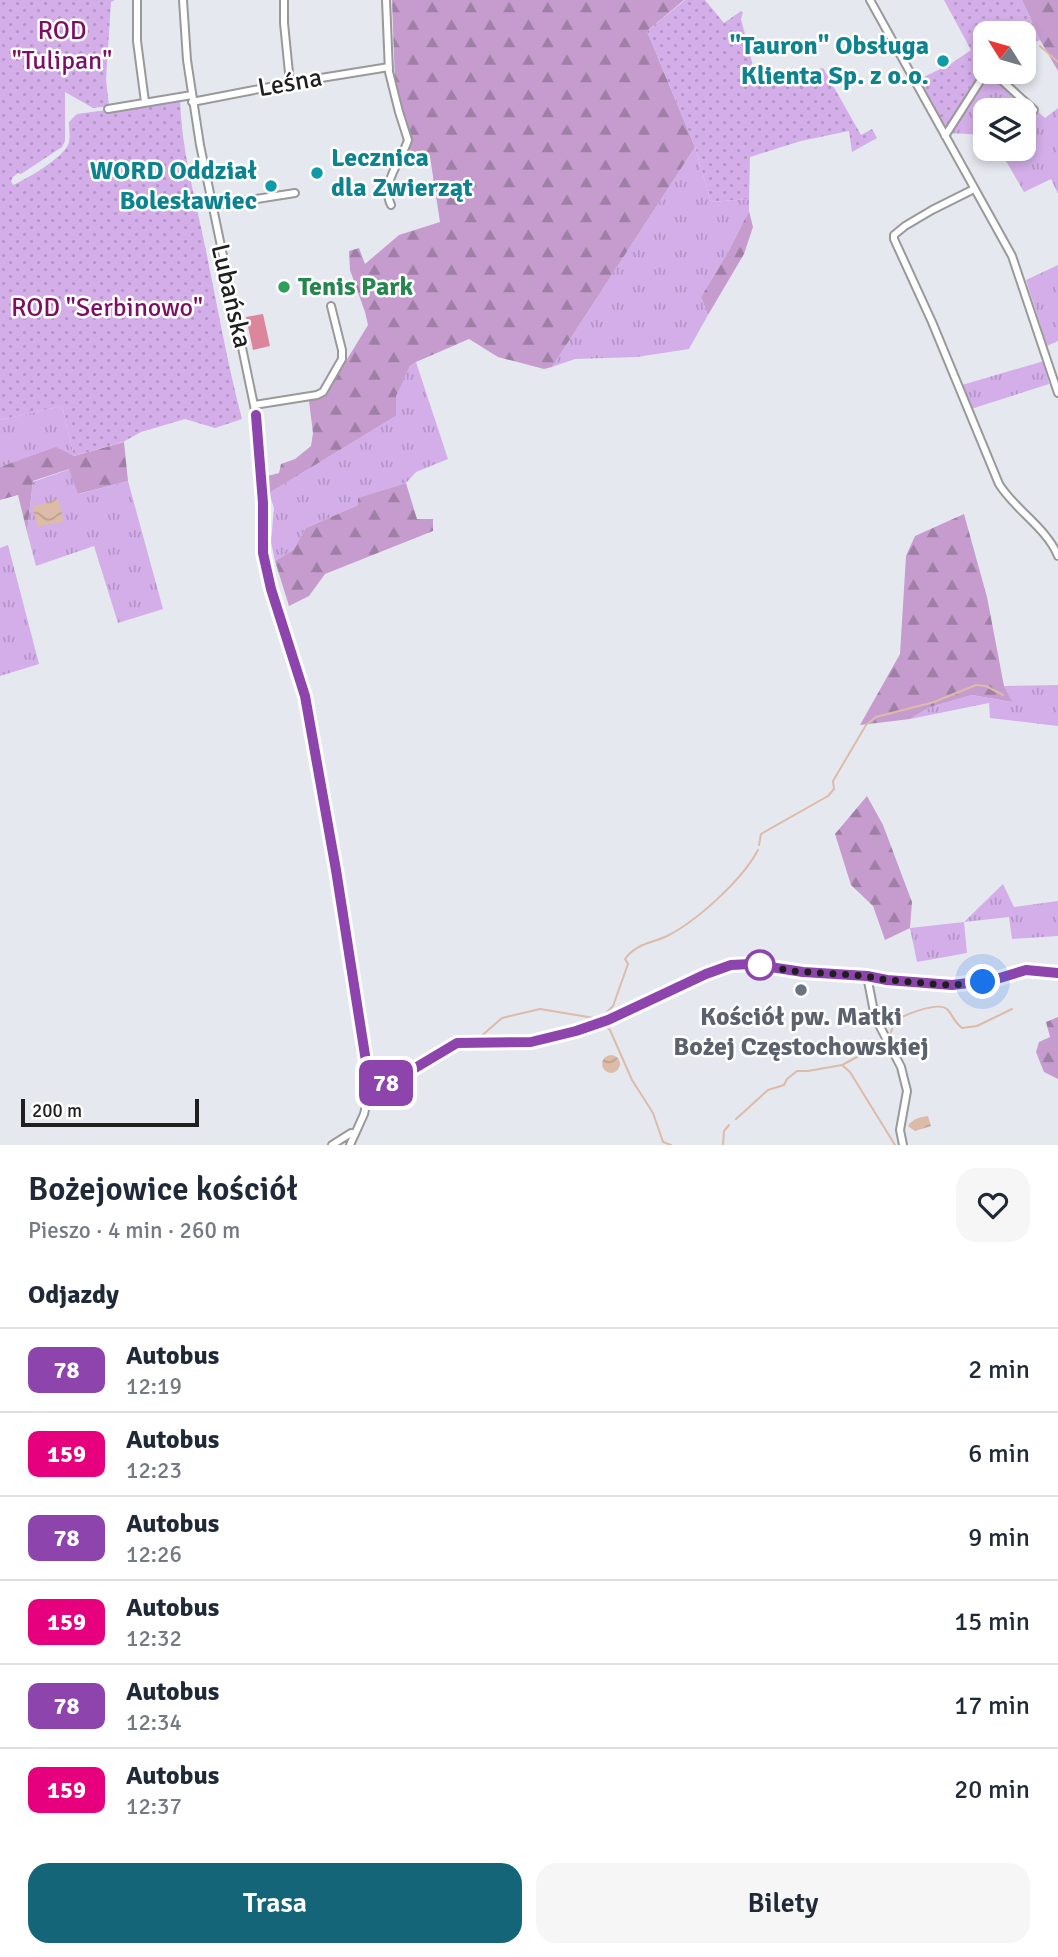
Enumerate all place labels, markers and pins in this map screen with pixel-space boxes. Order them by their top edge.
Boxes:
place label: "Tauron" Obsługa Klienta Sp. z o.o. [729,30,929,92]
marker: "Tauron" Obsługa Klienta Sp. z o.o. [935,53,951,69]
place label: Lecznica dla Zwierząt [331,142,473,204]
place label: WORD Oddział Bolesławiec [90,155,257,217]
marker: Lecznica dla Zwierząt [309,165,325,181]
marker: WORD Oddział Bolesławiec [263,178,279,194]
place label: Tenis Park [298,271,414,303]
marker: Tenis Park [276,279,292,295]
unlabelled marker [745,950,775,980]
marker: Kościół pw. Matki Bożej Częstochowskiej [793,982,809,998]
place label: Kościół pw. Matki Bożej Częstochowskiej [673,1001,929,1063]

